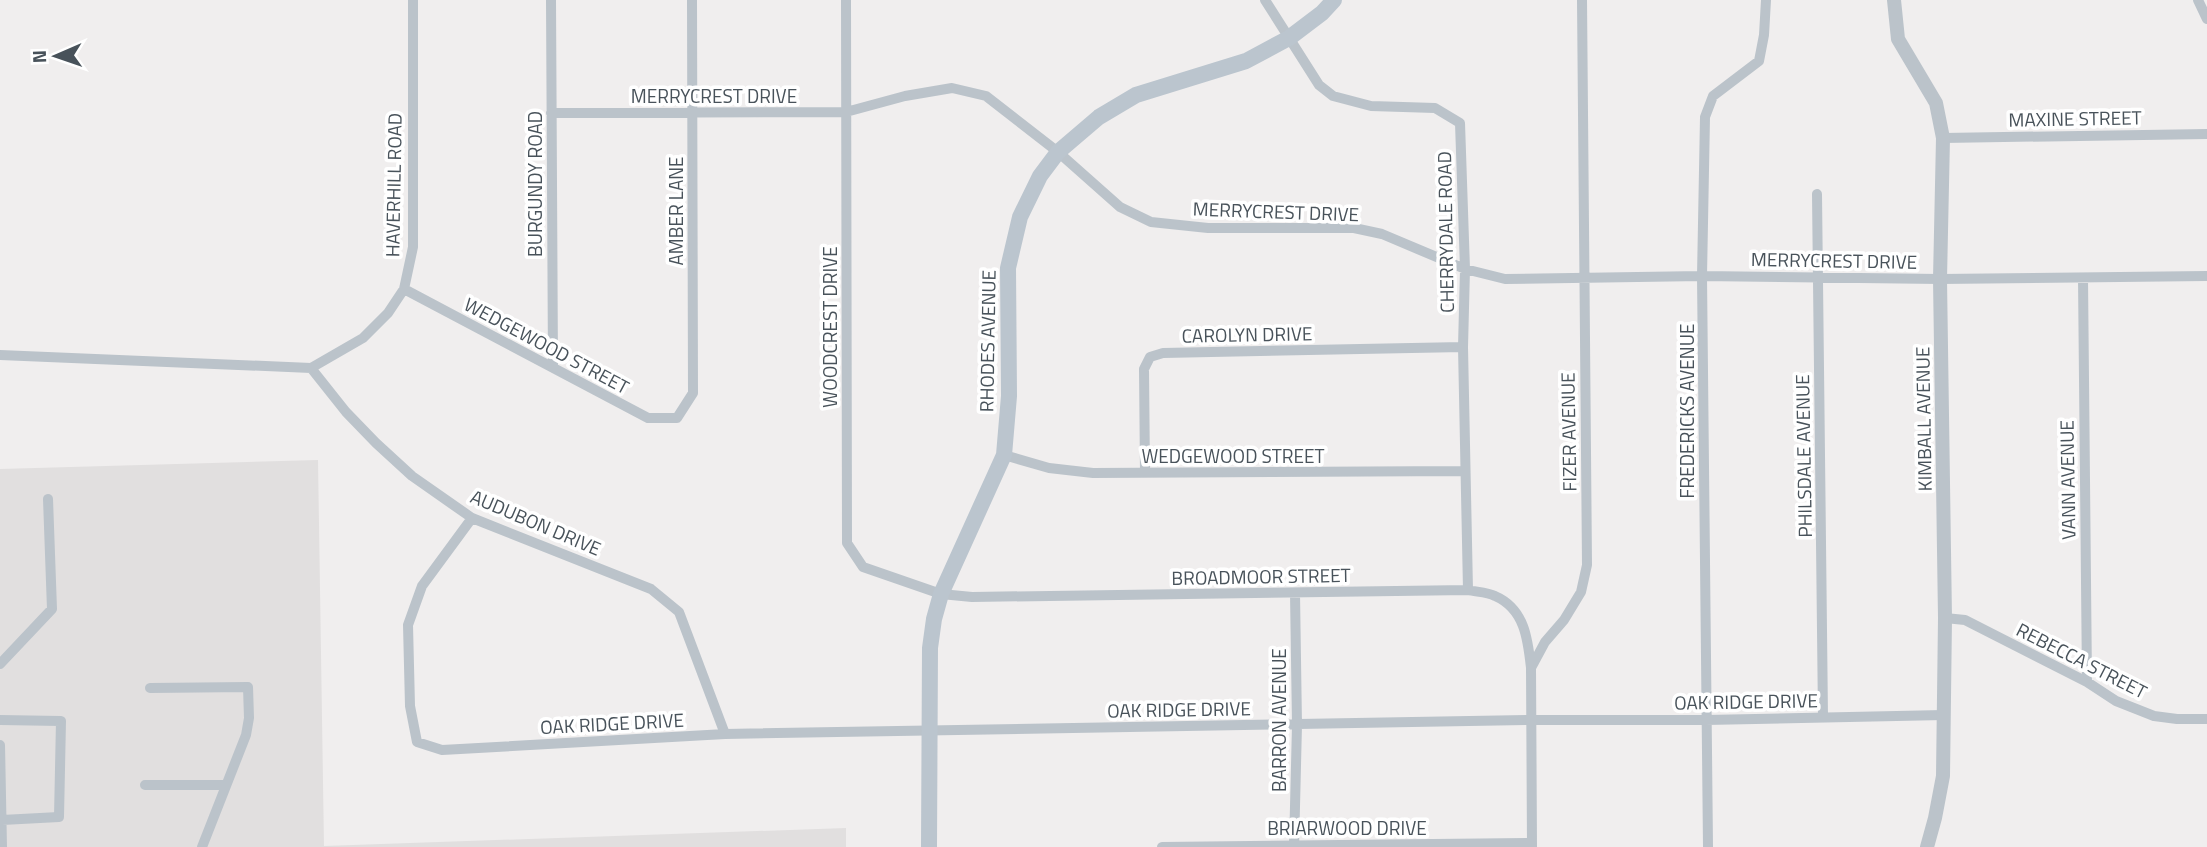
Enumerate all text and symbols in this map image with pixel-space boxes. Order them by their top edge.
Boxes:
north arrow [21,21,91,91]
text: N [24,50,53,64]
street label: MERRYCREST DRIVE [631,81,797,110]
street label: MAXINE STREET [2008,102,2142,134]
street label: BURGUNDY ROAD [520,111,549,257]
street label: HAVERHILL ROAD [377,113,409,257]
street label: CHERRYDALE ROAD [1429,151,1461,313]
street label: AMBER LANE [661,156,690,266]
street label: MERRYCREST DRIVE [1192,194,1360,228]
street label: MERRYCREST DRIVE [1751,244,1917,276]
street label: WOODCREST DRIVE [815,246,844,408]
street label: RHODES AVENUE [971,270,1003,412]
street label: WEDGEWOOD STREET [459,289,635,401]
street label: CAROLYN DRIVE [1181,318,1313,350]
street label: FREDERICKS AVENUE [1672,324,1701,498]
street label: KIMBALL AVENUE [1907,346,1939,492]
street label: FIZER AVENUE [1552,372,1584,492]
street label: PHILSDALE AVENUE [1787,374,1819,538]
street label: VANN AVENUE [2051,420,2083,540]
street label: WEDGEWOOD STREET [1141,441,1325,470]
street label: AUDUBON DRIVE [466,481,606,563]
street label: BROADMOOR STREET [1171,560,1351,592]
street label: REBECCA STREET [2012,615,2152,705]
street label: BARRON AVENUE [1264,648,1293,792]
street label: OAK RIDGE DRIVE [1674,685,1818,717]
street label: OAK RIDGE DRIVE [1107,693,1251,725]
street label: OAK RIDGE DRIVE [539,705,685,741]
street label: BRIARWOOD DRIVE [1267,813,1427,842]

